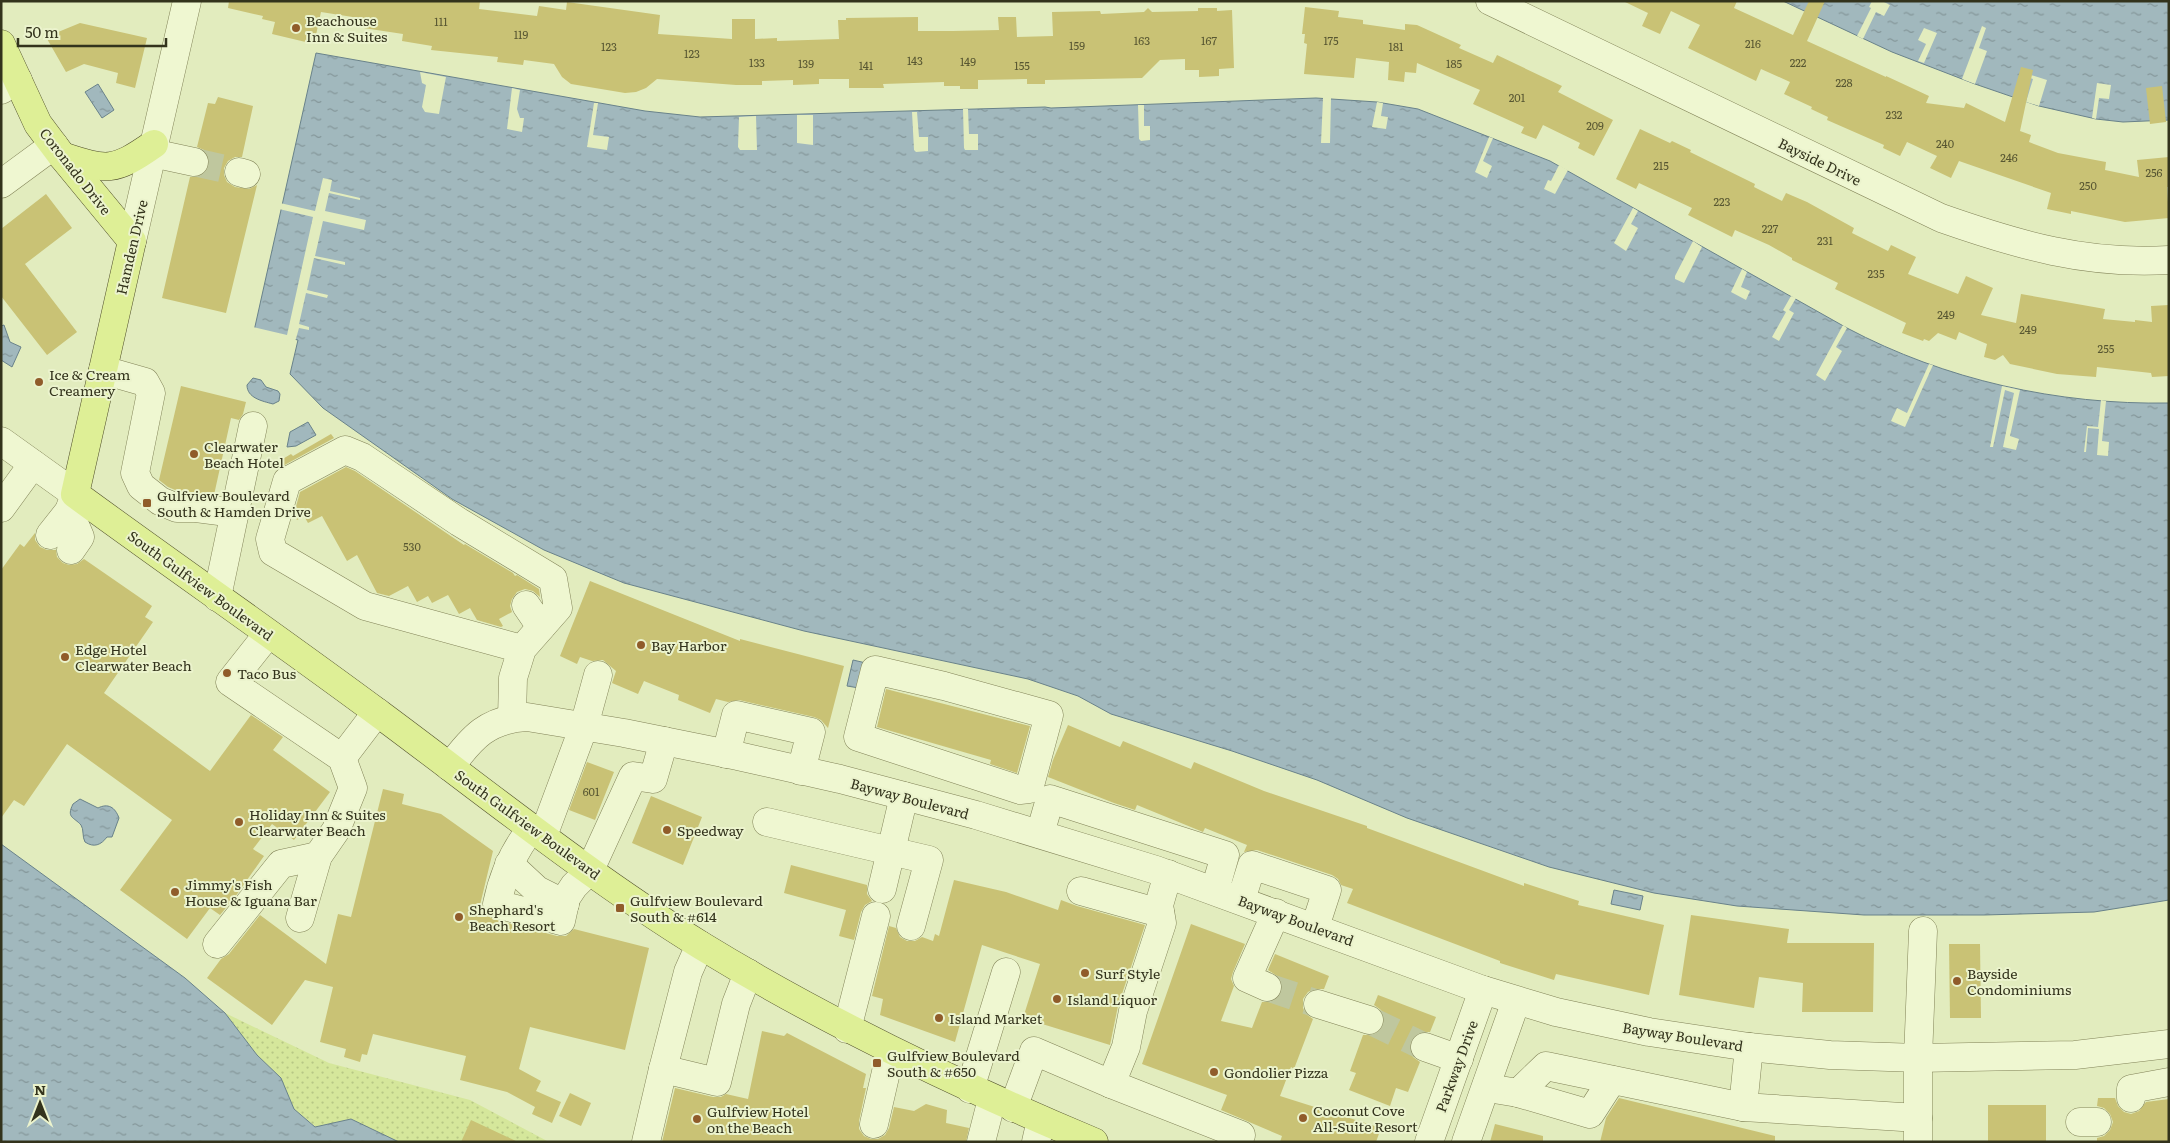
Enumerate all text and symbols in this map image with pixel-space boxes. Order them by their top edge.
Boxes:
place label: Beachouse Inn & Suites [306,10,387,46]
house number: 111 [434,13,448,29]
scale bar [18,15,165,47]
text: 50 m [25,20,59,43]
marker: Beachouse Inn & Suites [290,22,302,34]
house number: 119 [514,26,529,42]
house number: 163 [1134,32,1150,48]
house number: 167 [1201,32,1217,48]
house number: 175 [1323,32,1339,48]
house number: 216 [1745,35,1761,51]
house number: 159 [1069,37,1085,53]
house number: 123 [601,38,617,54]
house number: 181 [1388,38,1404,54]
house number: 123 [684,45,700,61]
house number: 143 [907,52,923,68]
house number: 149 [960,53,976,69]
house number: 133 [749,54,765,70]
house number: 222 [1790,54,1807,70]
house number: 139 [798,55,814,71]
house number: 185 [1446,55,1462,71]
house number: 141 [859,57,874,73]
house number: 155 [1014,57,1030,73]
house number: 228 [1835,74,1853,90]
house number: 201 [1509,89,1526,105]
house number: 232 [1886,106,1903,122]
house number: 209 [1586,117,1604,133]
street label: Coronado Drive [36,123,116,219]
street label: Bayside Drive [1775,132,1865,190]
house number: 240 [1936,135,1954,151]
house number: 246 [2000,149,2018,165]
house number: 215 [1653,157,1669,173]
house number: 256 [2145,164,2163,180]
house number: 250 [2079,177,2097,193]
house number: 223 [1713,193,1731,209]
street label: Hamden Drive [110,197,152,297]
house number: 227 [1762,220,1779,236]
house number: 231 [1817,232,1834,248]
house number: 235 [1867,265,1885,281]
house number: 249 [1937,306,1955,322]
house number: 249 [2019,321,2037,337]
house number: 255 [2098,340,2115,356]
place label: Ice & Cream Creamery [49,364,131,400]
marker: Ice & Cream Creamery [33,376,45,388]
place label: Clearwater Beach Hotel [204,436,284,472]
marker: Clearwater Beach Hotel [188,448,200,460]
place label: Gulfview Boulevard South & Hamden Drive [157,485,311,521]
marker: Gulfview Boulevard South & Hamden Drive [141,497,153,509]
street label: South Gulfview Boulevard [124,525,278,645]
house number: 530 [403,538,421,554]
place label: Bay Harbor [651,635,727,655]
place label: Edge Hotel Clearwater Beach [75,639,192,675]
marker: Bay Harbor [635,639,647,651]
marker: Edge Hotel Clearwater Beach [59,651,71,663]
place label: Taco Bus [237,663,296,683]
marker: Taco Bus [221,667,233,679]
street label: South Gulfview Boulevard [451,764,605,884]
street label: Bayway Boulevard [848,773,972,824]
house number: 601 [583,783,600,799]
place label: Holiday Inn & Suites Clearwater Beach [249,804,386,840]
marker: Holiday Inn & Suites Clearwater Beach [233,816,245,828]
place label: Speedway [677,820,745,840]
marker: Speedway [661,824,673,836]
place label: Jimmy's Fish House & Iguana Bar [185,874,317,910]
marker: Jimmy's Fish House & Iguana Bar [169,886,181,898]
place label: Gulfview Boulevard South & #614 [630,890,763,926]
street label: Bayway Boulevard [1235,890,1357,950]
place label: Shephard's Beach Resort [469,899,556,935]
marker: Gulfview Boulevard South & #614 [614,902,626,914]
marker: Shephard's Beach Resort [453,911,465,923]
place label: Surf Style [1095,963,1160,983]
place label: Bayside Condominiums [1967,963,2071,999]
marker: Surf Style [1079,967,1091,979]
marker: Bayside Condominiums [1951,975,1963,987]
place label: Island Liquor [1067,989,1157,1009]
marker: Island Liquor [1051,993,1063,1005]
place label: Island Market [949,1008,1043,1028]
marker: Island Market [933,1012,945,1024]
street label: Parkway Drive [1430,1017,1482,1115]
street label: Bayway Boulevard [1621,1017,1745,1055]
place label: Gulfview Boulevard South & #650 [887,1045,1020,1081]
marker: Gulfview Boulevard South & #650 [871,1057,883,1069]
place label: Gondolier Pizza [1224,1062,1329,1082]
marker: Gondolier Pizza [1208,1066,1220,1078]
north arrow [15,1078,65,1128]
text: N [34,1079,46,1099]
place label: Coconut Cove All-Suite Resort [1313,1100,1418,1136]
place label: Gulfview Hotel on the Beach [707,1101,809,1137]
marker: Coconut Cove All-Suite Resort [1297,1112,1309,1124]
marker: Gulfview Hotel on the Beach [691,1113,703,1125]

